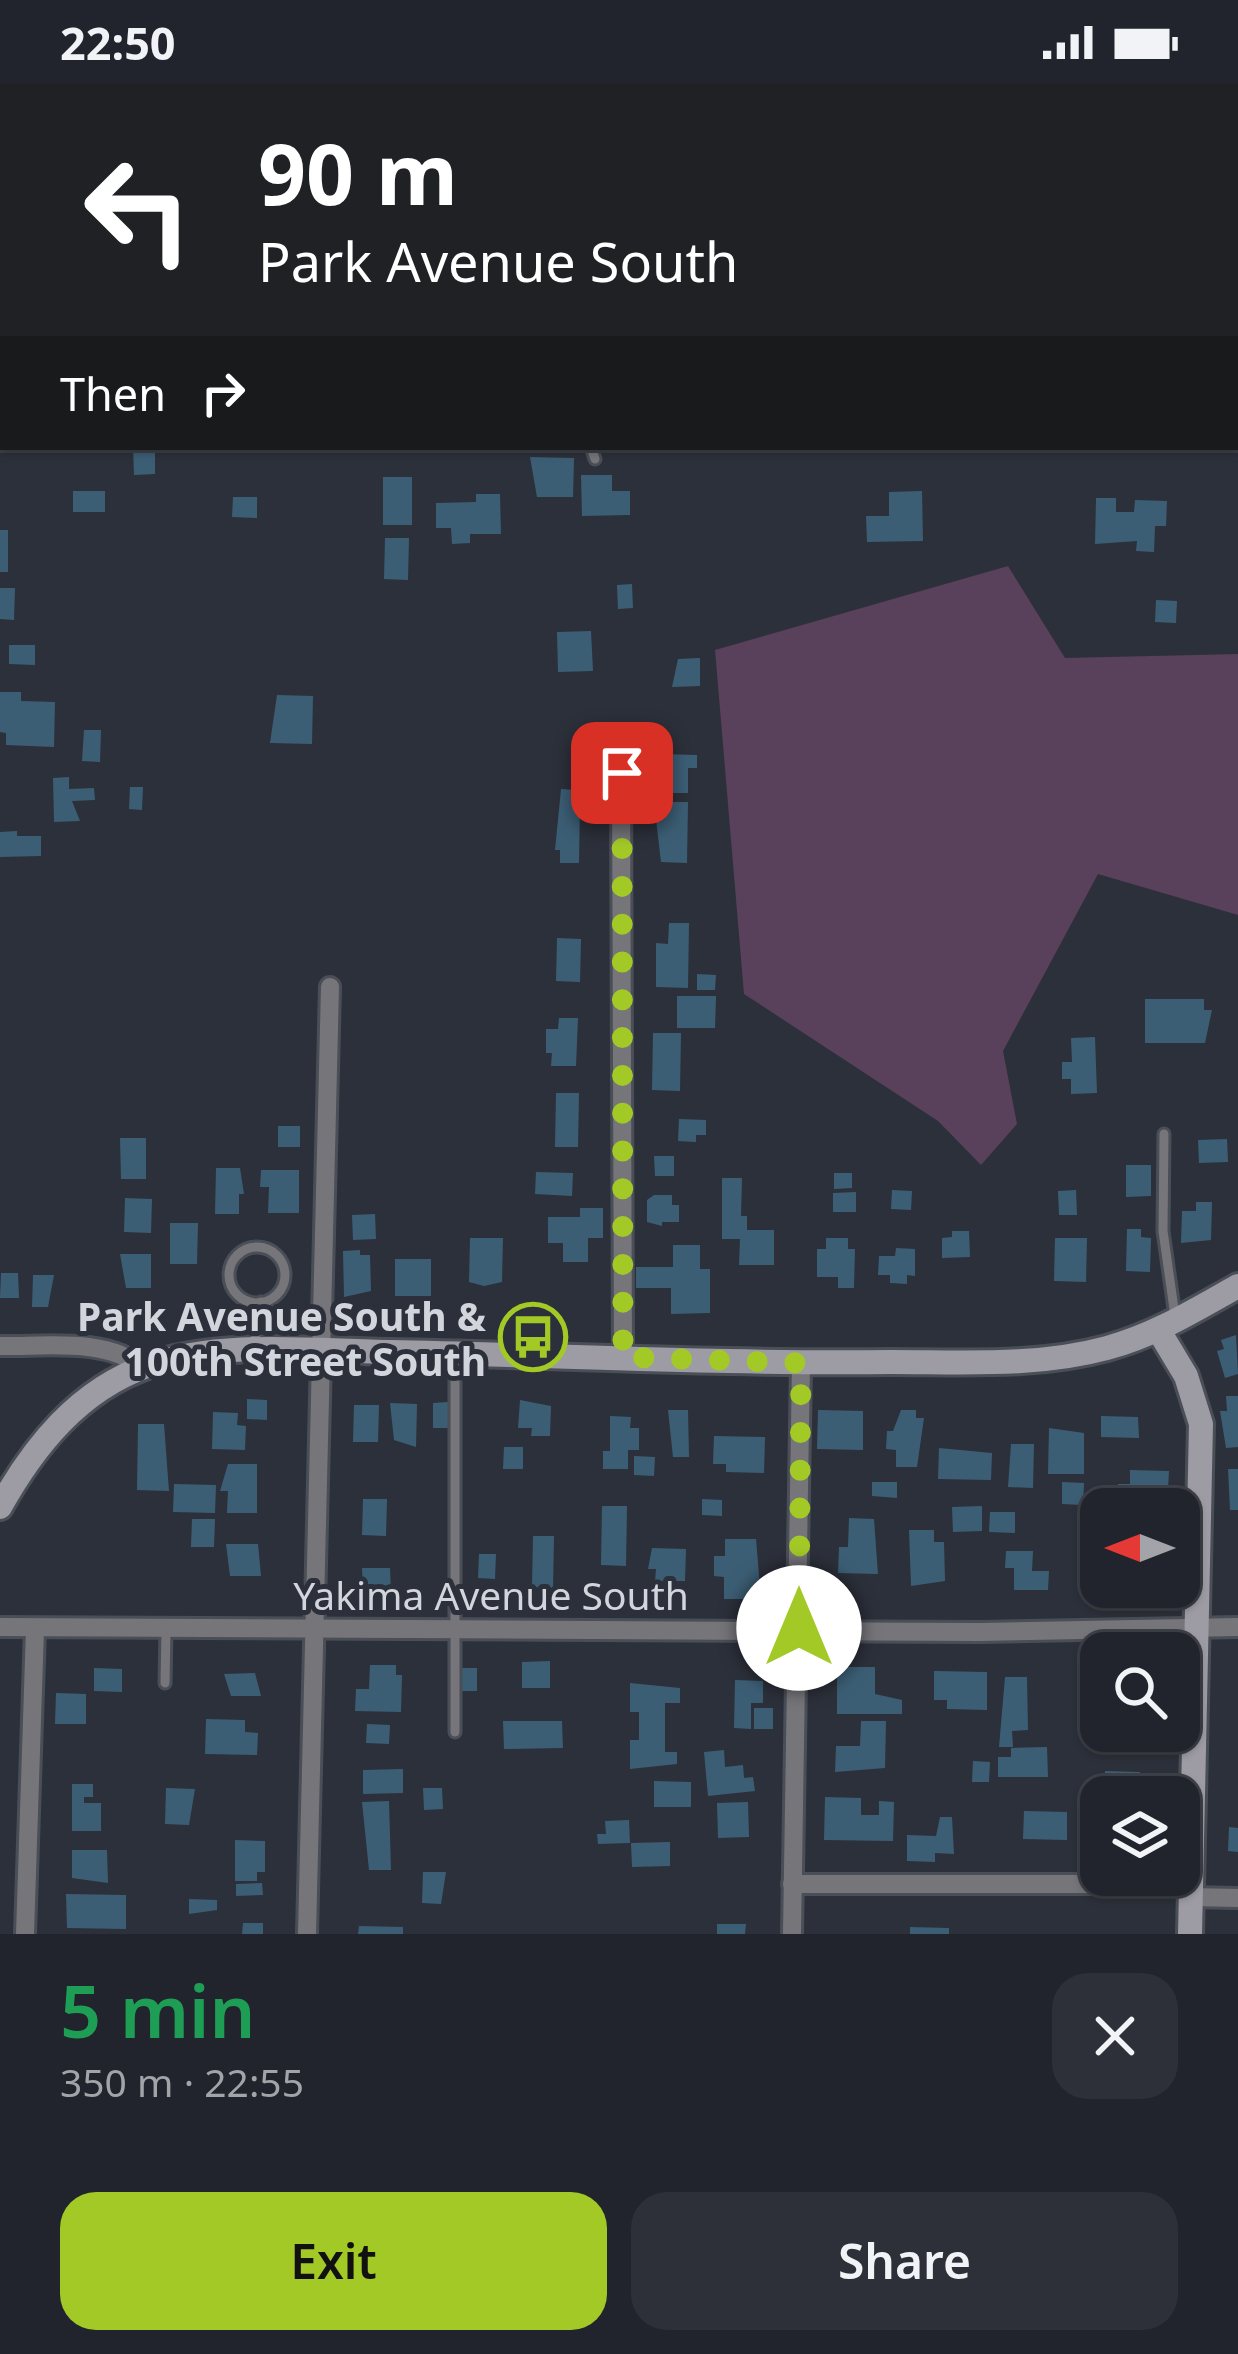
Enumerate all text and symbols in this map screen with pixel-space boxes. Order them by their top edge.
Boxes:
text: 22:50 [60,12,176,73]
text: 90 m [258,115,458,230]
icon: left [60,132,216,288]
text: Park Avenue South [258,224,738,298]
icon: right [190,360,256,426]
text: Then [60,363,166,424]
pin [571,722,673,824]
icon: arrive [589,740,655,806]
place label: Park Avenue South & 100th Street South [77,1289,487,1387]
bus stop icon: Park Avenue South & 100th Street South [498,1302,568,1372]
north arrow [1080,1488,1200,1608]
map controls [1080,1488,1200,1896]
position arrow [736,1565,862,1691]
street label: Yakima Avenue South [293,1568,689,1621]
button: search [1080,1632,1200,1752]
button: layers [1080,1776,1200,1896]
text: 5 min [60,1961,255,2059]
button: close [1052,1973,1178,2099]
text: 350 m · 22:55 [60,2055,304,2108]
button: Exit [60,2192,607,2330]
button: Share [631,2192,1178,2330]

